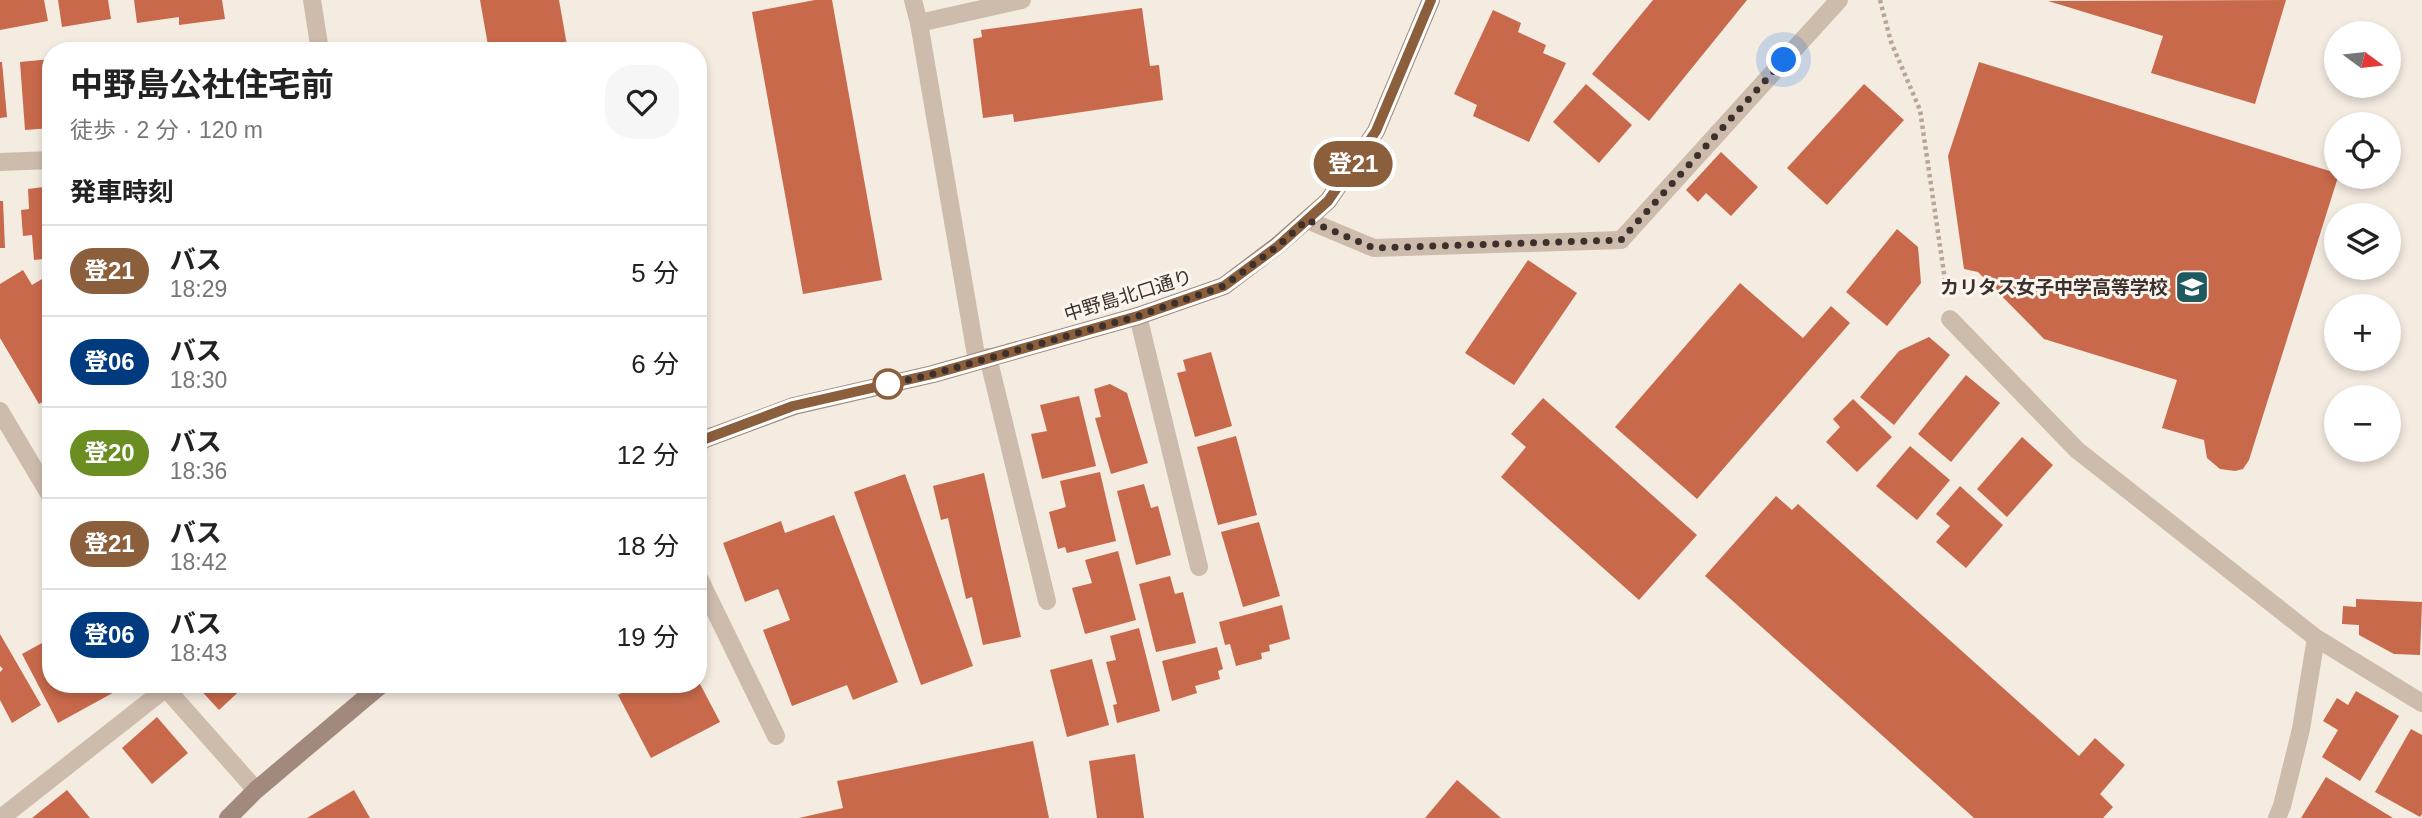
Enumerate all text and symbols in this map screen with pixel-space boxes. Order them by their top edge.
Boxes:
north arrow [2324,21,2401,98]
map controls [2324,21,2401,462]
your location [1766,42,1801,77]
button: heart [605,65,679,139]
text: 中野島公社住宅前 [70,66,334,103]
button: locate [2324,112,2401,189]
text: 徒歩 · 2 分 · 120 m [70,117,263,143]
line badge: 登21 [1313,141,1393,187]
text: 登21 [1328,150,1378,177]
text: 発車時刻 [70,177,174,207]
button: layers [2324,203,2401,280]
text: バス [170,245,222,275]
text: 登21 [84,257,135,284]
text: 5 分 [631,258,679,288]
street label: 中野島北口通り [1061,266,1195,325]
school or university icon: カリタス女子中学高等学校 [2173,268,2211,306]
text: 18:29 [170,276,227,302]
place label: カリタス女子中学高等学校 [1940,277,2168,298]
button: + [2324,294,2401,371]
text: バス [170,336,222,366]
text: 登06 [84,348,135,375]
text: 6 分 [631,349,679,379]
text: 18:30 [170,367,227,393]
unlabelled marker [873,369,903,399]
button: − [2324,385,2401,462]
text: バス [170,427,222,457]
text: 登20 [84,439,135,466]
text: 12 分 [617,440,679,470]
text: 18:36 [170,458,227,484]
text: バス [170,518,222,548]
text: 登21 [84,530,135,557]
text: 18 分 [617,531,679,561]
text: 18:42 [170,549,227,575]
text: バス [170,609,222,639]
text: 登06 [84,621,135,648]
text: 19 分 [617,622,679,652]
text: 18:43 [170,640,227,666]

